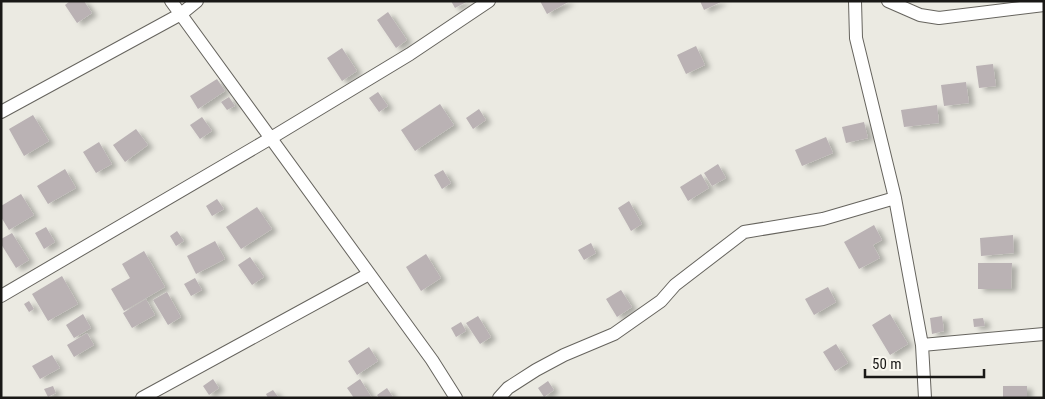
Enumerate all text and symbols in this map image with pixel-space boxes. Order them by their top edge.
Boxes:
scale bar [865,346,984,378]
text: 50 m [872,355,902,373]

